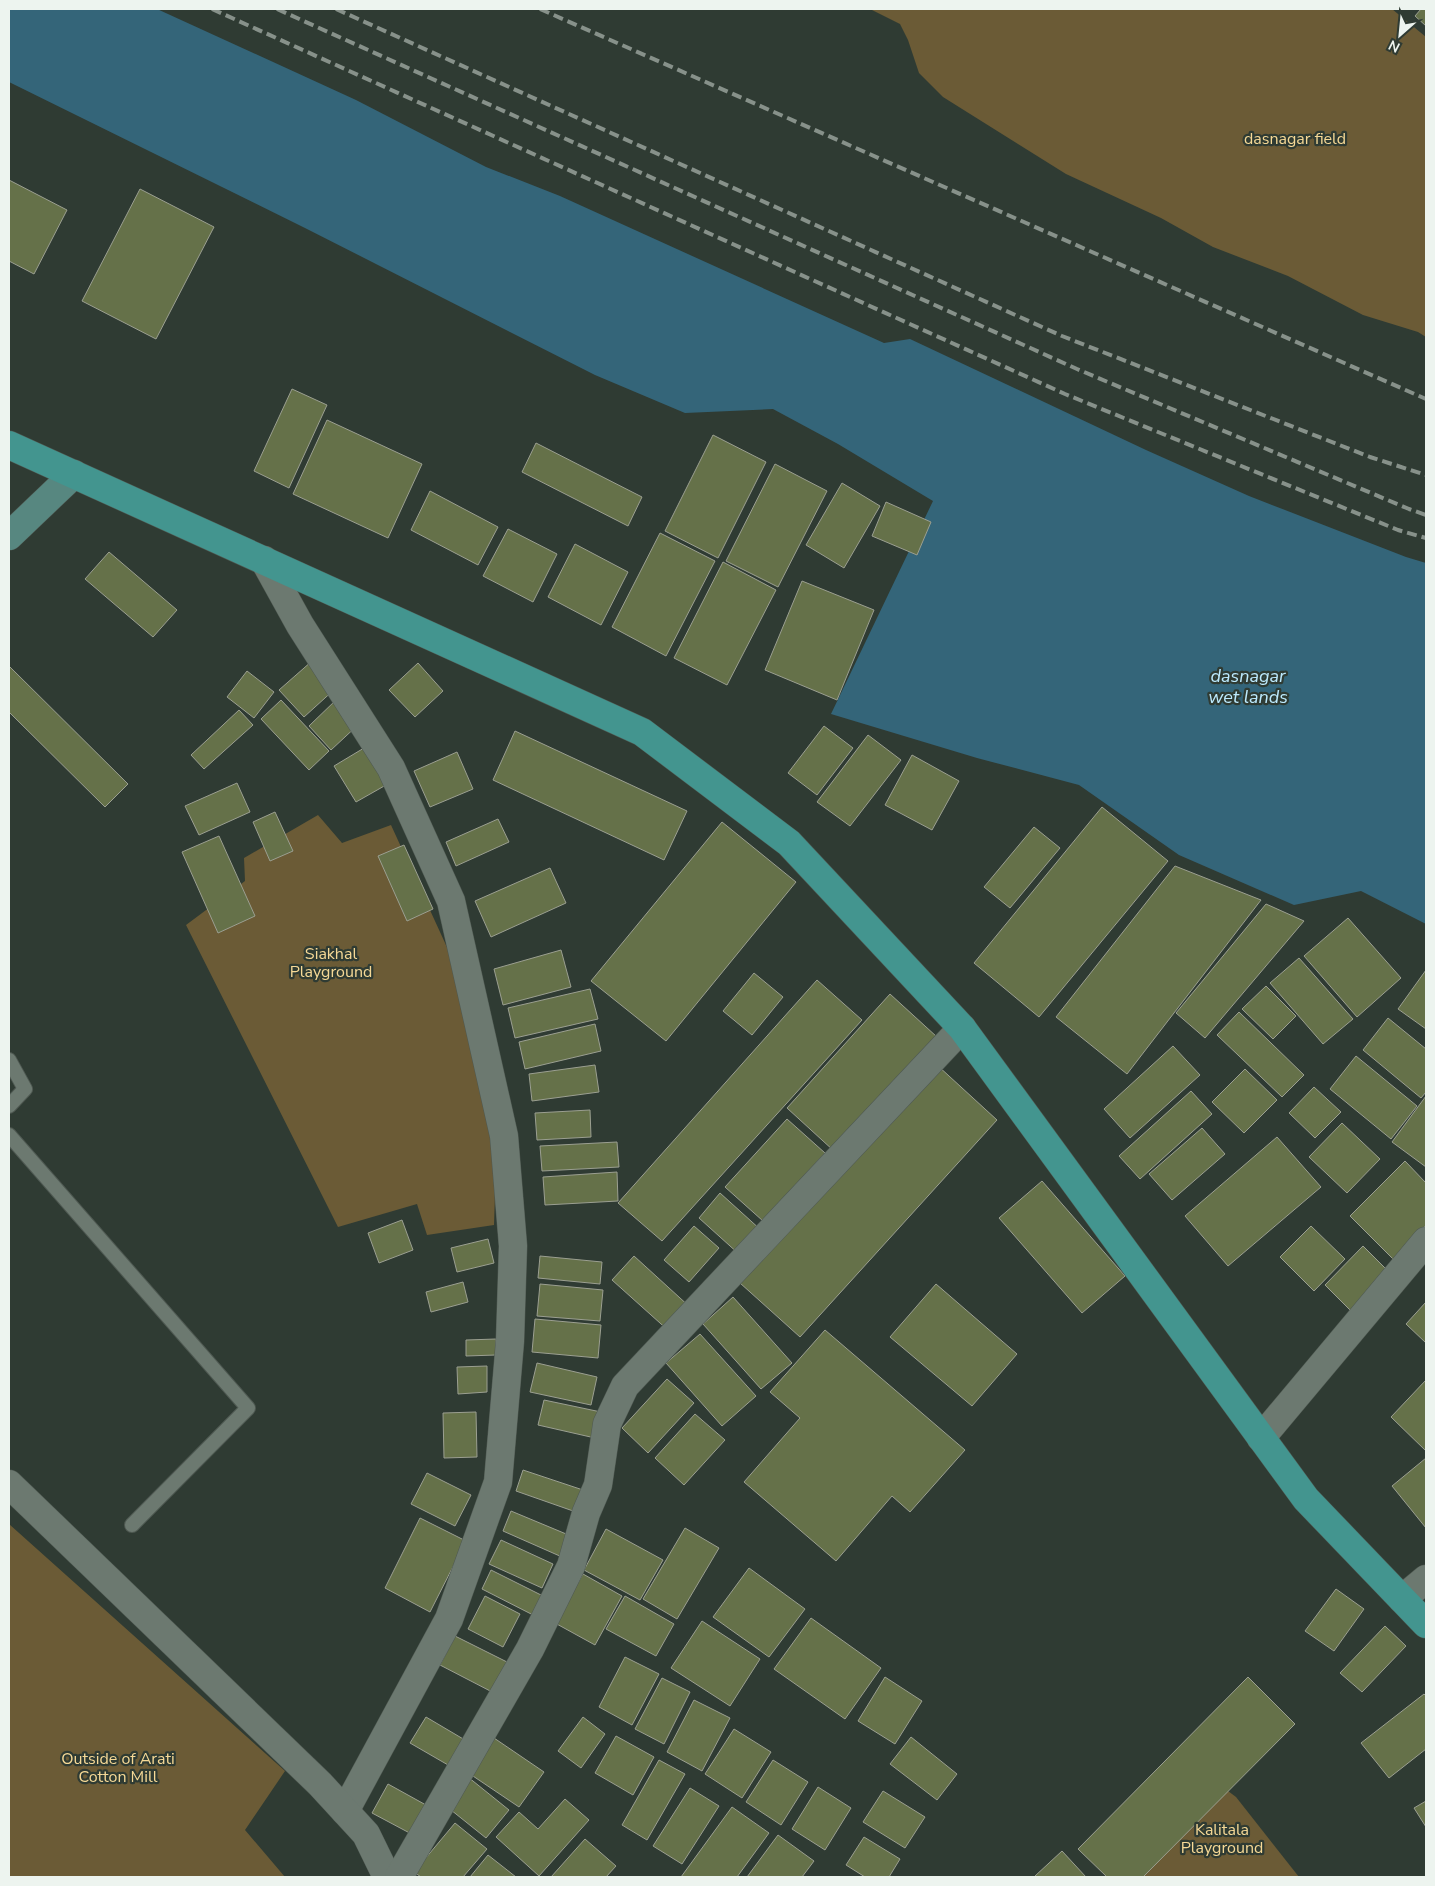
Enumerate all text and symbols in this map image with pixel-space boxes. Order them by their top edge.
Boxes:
north arrow [1375,10,1425,60]
text: N [1385,35,1403,57]
park label: dasnagar field [1244,128,1346,150]
water label: dasnagar wet lands [1208,664,1288,709]
park label: Siakhal Playground [290,943,372,983]
park label: Outside of Arati Cotton Mill [61,1748,175,1788]
park label: Kalitala Playground [1181,1819,1263,1859]

